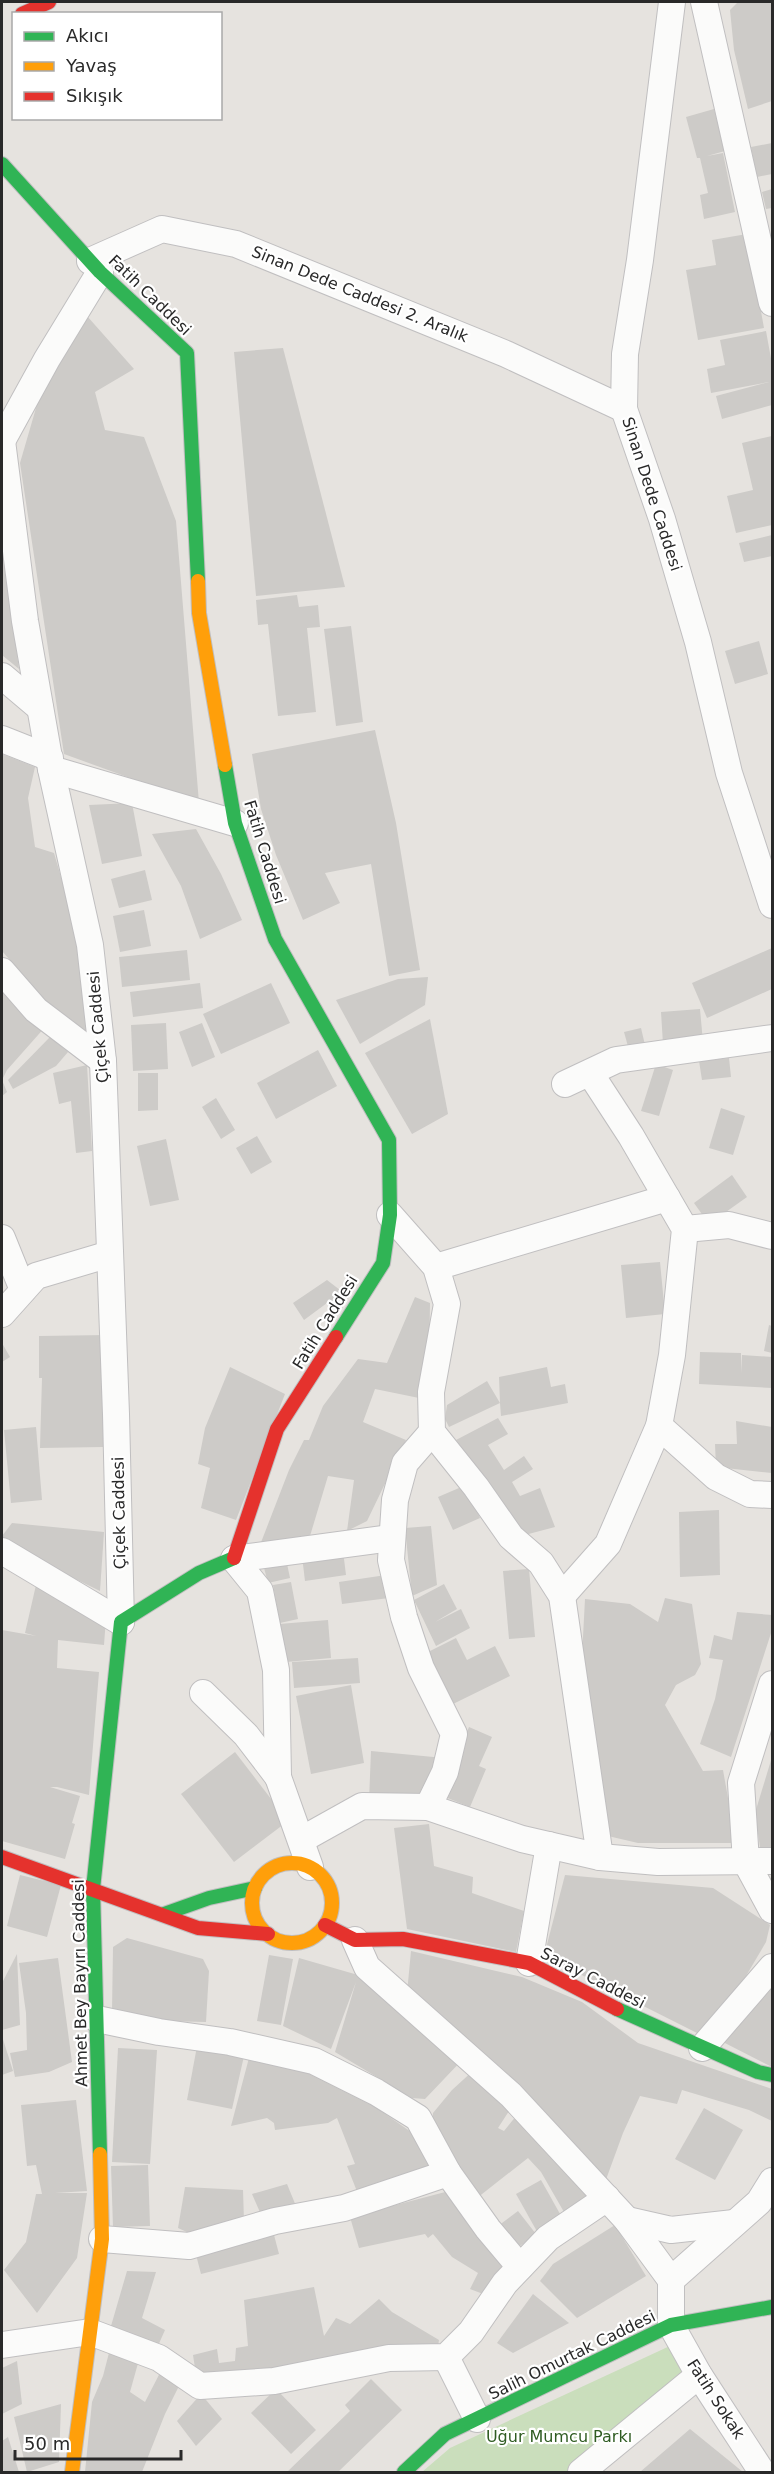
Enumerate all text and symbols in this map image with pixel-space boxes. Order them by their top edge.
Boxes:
legend [12,12,222,120]
text: Akıcı [66,25,109,46]
text: Yavaş [65,55,117,76]
text: Sıkışık [66,85,123,106]
street label: Sinan Dede Caddesi 2. Aralık [249,242,472,347]
street label: Fatih Caddesi [105,251,195,339]
street label: Sinan Dede Caddesi [618,415,686,573]
street label: Fatih Caddesi [240,798,290,906]
street label: Çiçek Caddesi [84,970,112,1084]
street label: Fatih Caddesi [288,1271,362,1373]
street label: Çiçek Caddesi [109,1457,129,1569]
street label: Ahmet Bey Bayırı Caddesi [69,1879,91,2087]
street label: Saray Caddesi [538,1943,648,2013]
street label: Salih Omurtak Caddesi [485,2306,659,2404]
street label: Fatih Sokak [683,2355,749,2443]
scale bar [15,2423,182,2461]
park label: Uğur Mumcu Parkı [486,2427,632,2446]
text: 50 m [24,2433,70,2454]

